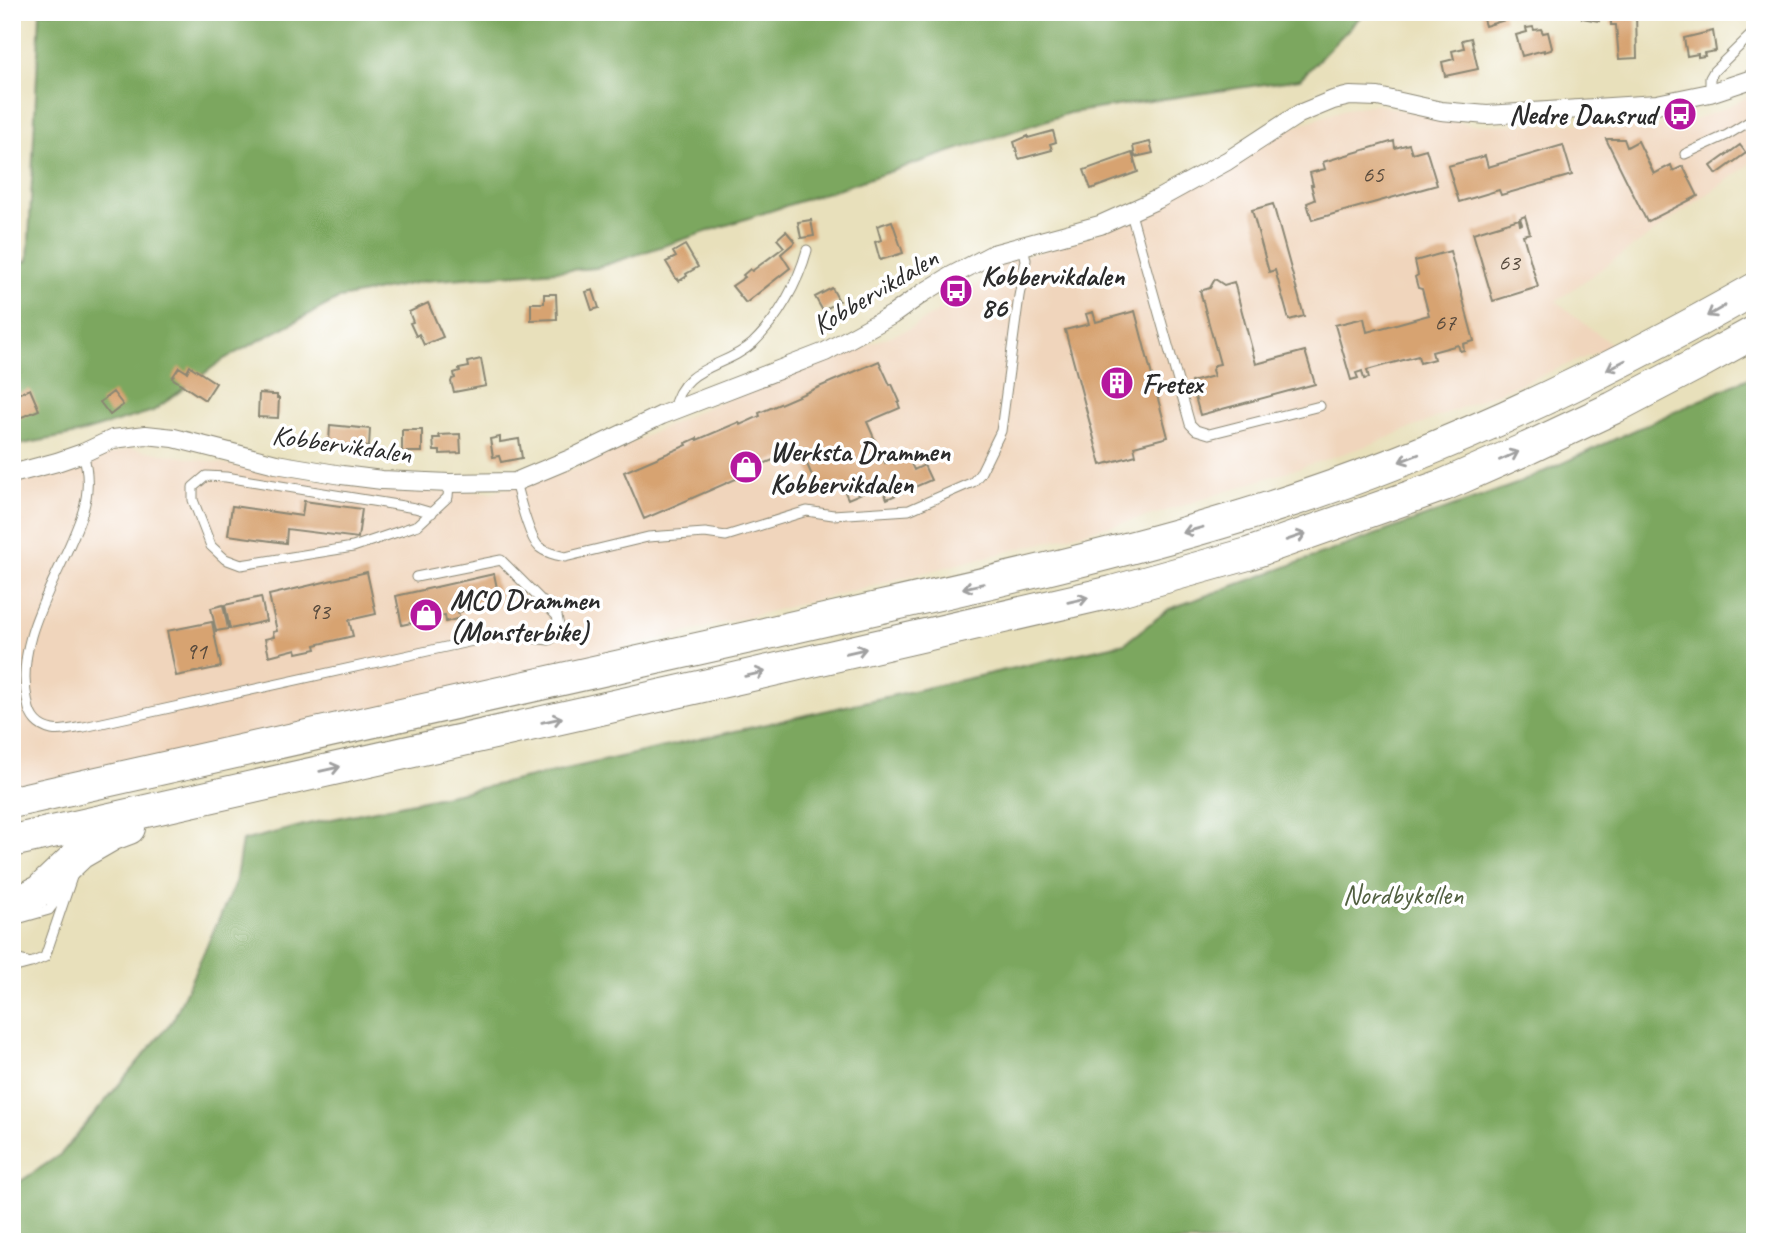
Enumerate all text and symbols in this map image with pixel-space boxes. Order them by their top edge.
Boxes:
bus stop icon: Nedre Dansrud [1661,95,1699,133]
place label: Nedre Dansrud [1509,97,1661,132]
house number: 65 [1362,159,1385,189]
street label: Kobbervikdalen [806,240,945,342]
house number: 63 [1498,247,1522,277]
place label: Kobbervikdalen 86 [981,258,1126,325]
bus stop icon: Kobbervikdalen 86 [937,272,975,310]
one-way arrow [1706,305,1726,319]
house number: 67 [1434,307,1457,337]
one-way arrow [1606,359,1627,372]
building icon: Fretex [1098,364,1136,402]
place label: Fretex [1142,366,1205,401]
street label: Kobbervikdalen [270,417,414,471]
place label: Werksta Drammen Kobbervikdalen [770,434,951,501]
shop icon: Werksta Drammen Kobbervikdalen [727,448,765,486]
one-way arrow [1497,449,1519,462]
one-way arrow [1398,453,1420,465]
one-way arrow [1182,525,1204,538]
one-way arrow [1285,530,1307,542]
one-way arrow [962,580,984,593]
place label: MCO Drammen (Monsterbike) [450,582,600,649]
one-way arrow [1066,593,1089,606]
house number: 93 [308,596,332,626]
shop icon: MCO Drammen (Monsterbike) [407,596,445,634]
house number: 91 [185,636,208,666]
one-way arrow [844,644,867,657]
one-way arrow [743,667,766,681]
one-way arrow [540,712,563,726]
one-way arrow [318,762,341,776]
park label: Nordbykollen [1343,877,1464,912]

